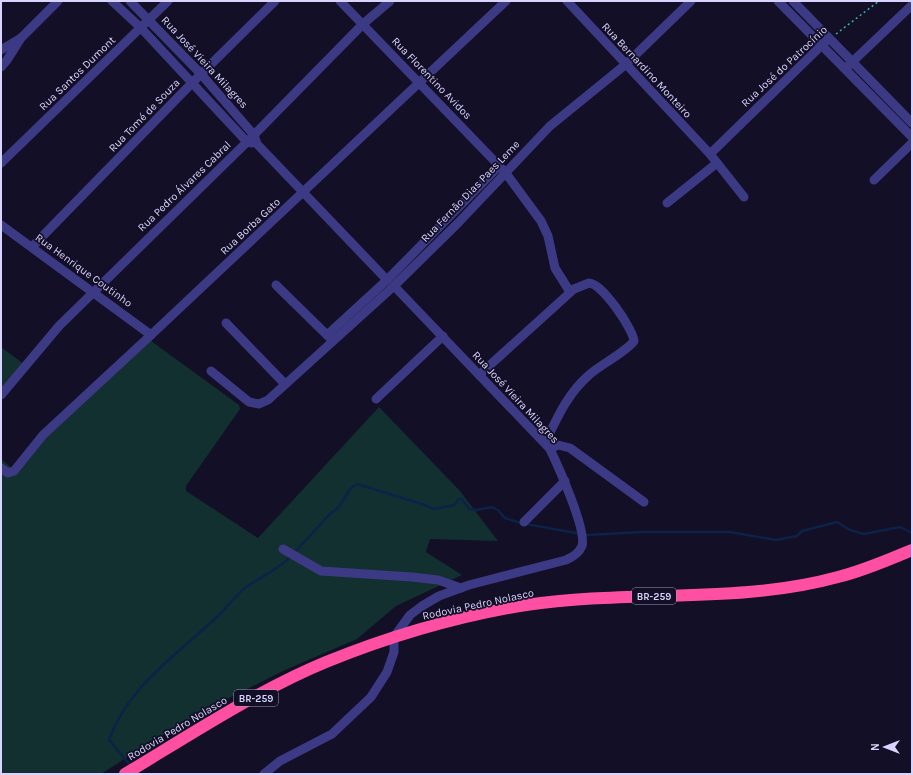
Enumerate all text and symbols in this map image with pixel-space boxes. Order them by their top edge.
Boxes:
street label: Rua José Vieira Milagres [159,14,251,111]
street label: Rua Bernardino Monteiro [599,20,694,121]
street label: Rua José do Patrocínio [739,23,830,110]
street label: Rua Santos Dumont [37,34,118,113]
street label: Rua Florentino Avidos [389,35,474,122]
street label: Rua Tomé de Souza [106,76,183,155]
street label: Rua Pedro Álvares Cabral [134,137,234,234]
street label: Rua Fernão Dias Paes Leme [418,138,523,245]
street label: Rua Borba Gato [218,195,283,258]
street label: Rua Henrique Coutinho [33,231,135,310]
street label: Rua José Vieira Milagres [470,349,562,446]
street label: Rodovia Pedro Nolasco [421,586,535,623]
road number: BR-259 [632,588,676,604]
road number: BR-259 [234,690,278,706]
street label: Rodovia Pedro Nolasco [125,694,229,763]
north arrow [865,727,905,767]
text: N [869,743,882,751]

